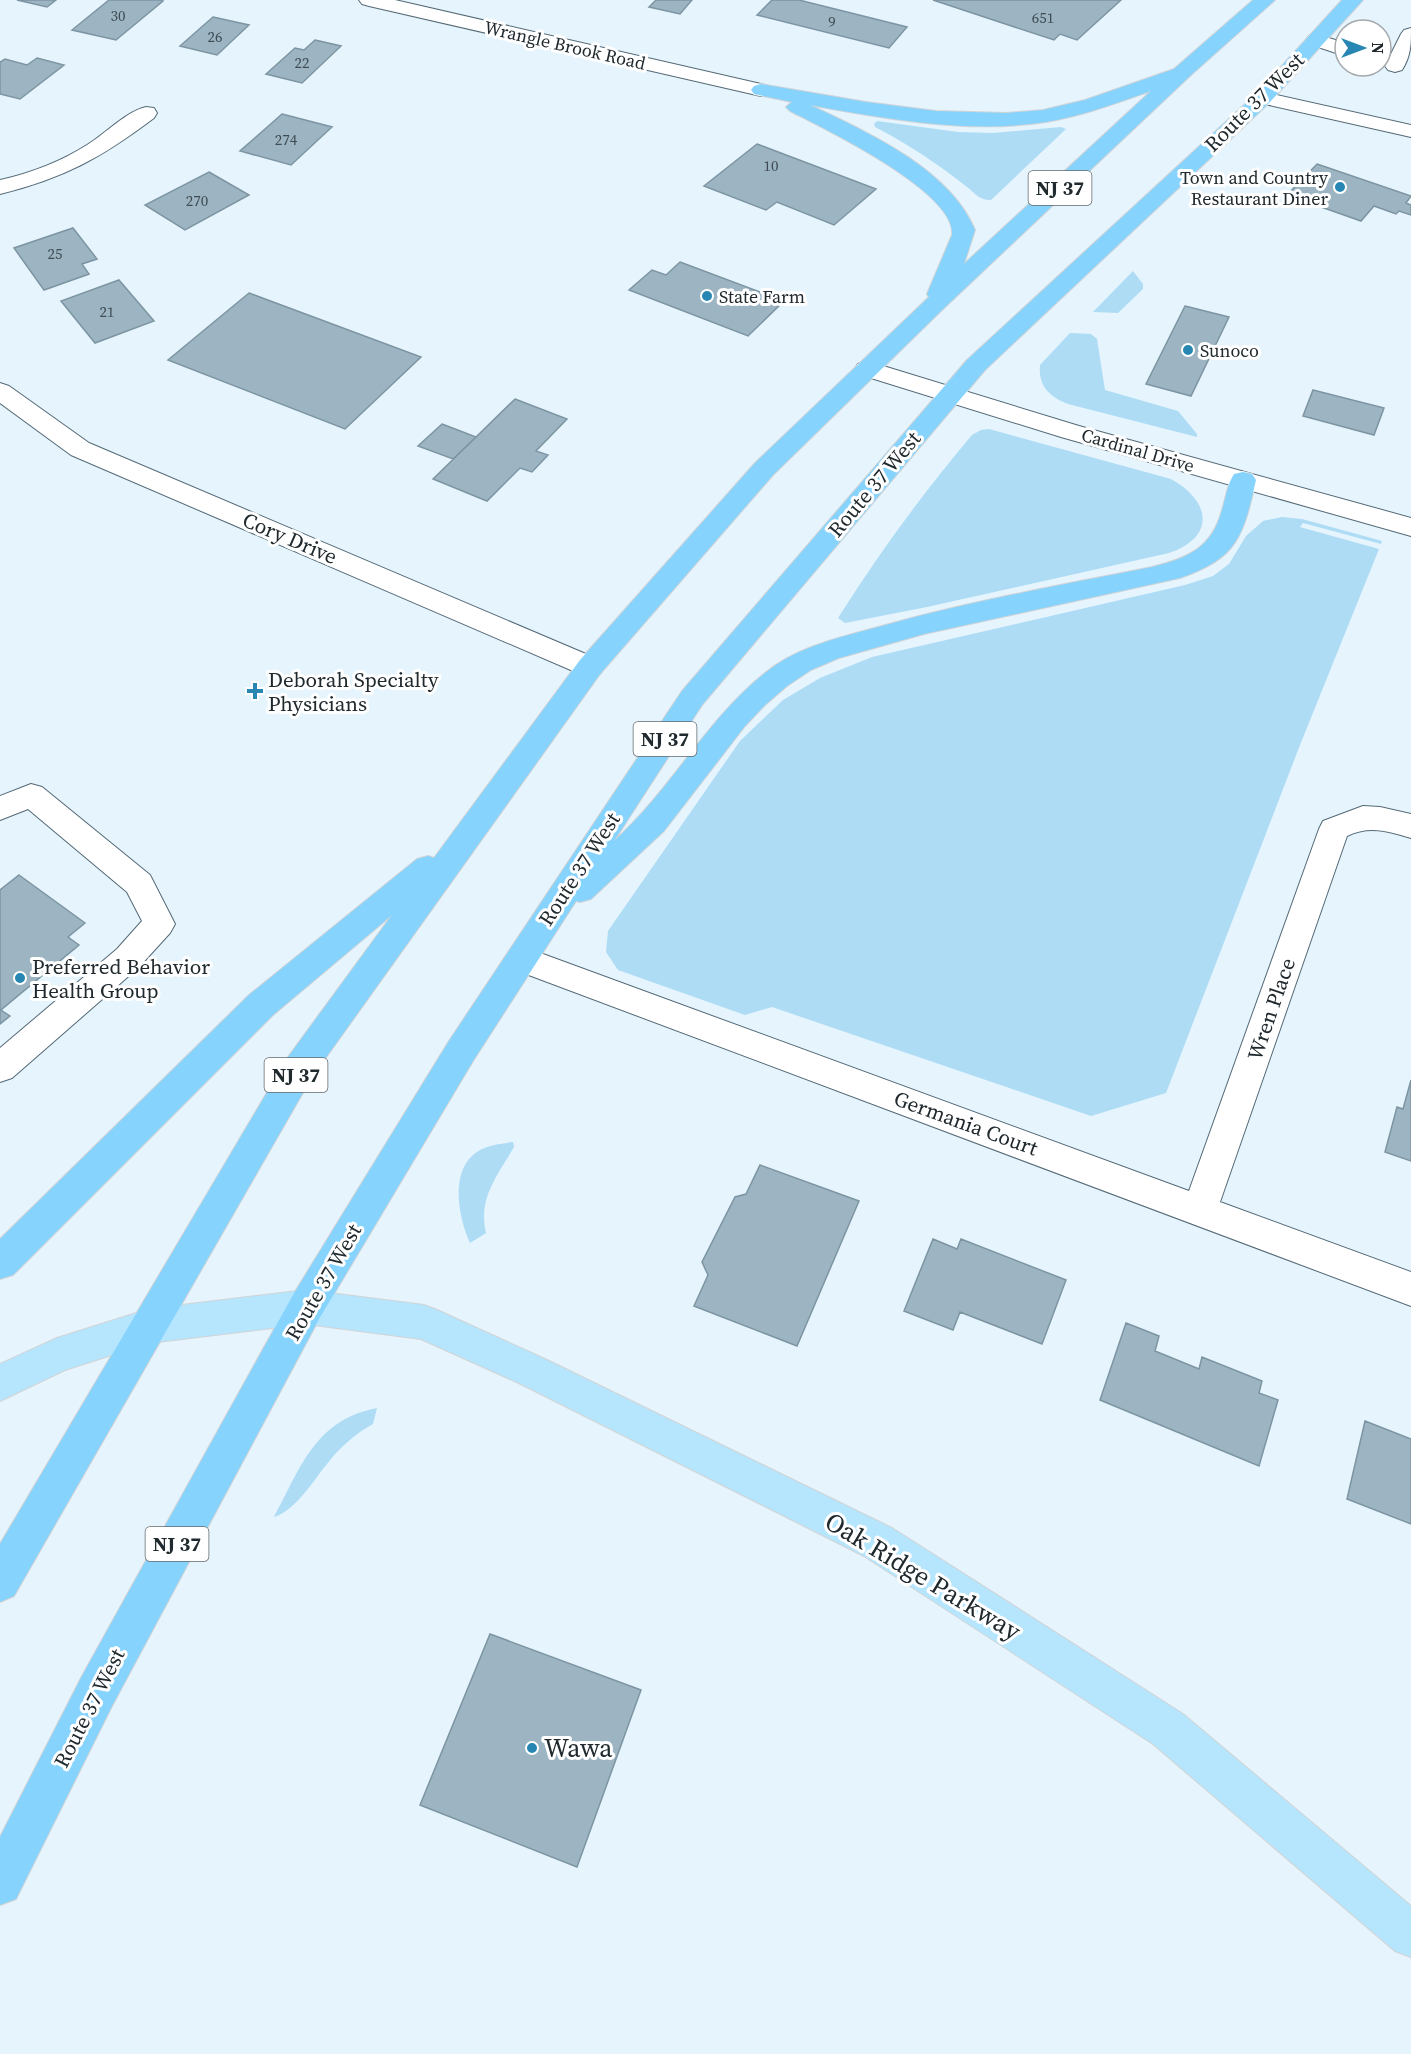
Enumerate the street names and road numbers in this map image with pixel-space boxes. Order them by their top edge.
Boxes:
street label: Wrangle Brook Road [482,14,648,76]
street label: Route 37 West [1198,46,1310,158]
road number: NJ 37 [1028,171,1092,205]
street label: Cardinal Drive [1079,422,1197,478]
street label: Route 37 West [821,425,927,543]
street label: Cory Drive [238,505,342,571]
road number: NJ 37 [634,722,696,756]
street label: Route 37 West [531,806,627,931]
street label: Wren Place [1240,954,1302,1064]
road number: NJ 37 [264,1058,328,1092]
street label: Germania Court [890,1084,1042,1162]
street label: Route 37 West [278,1218,368,1346]
street label: Oak Ridge Parkway [818,1503,1028,1649]
road number: NJ 37 [146,1527,208,1561]
street label: Route 37 West [47,1643,132,1773]

